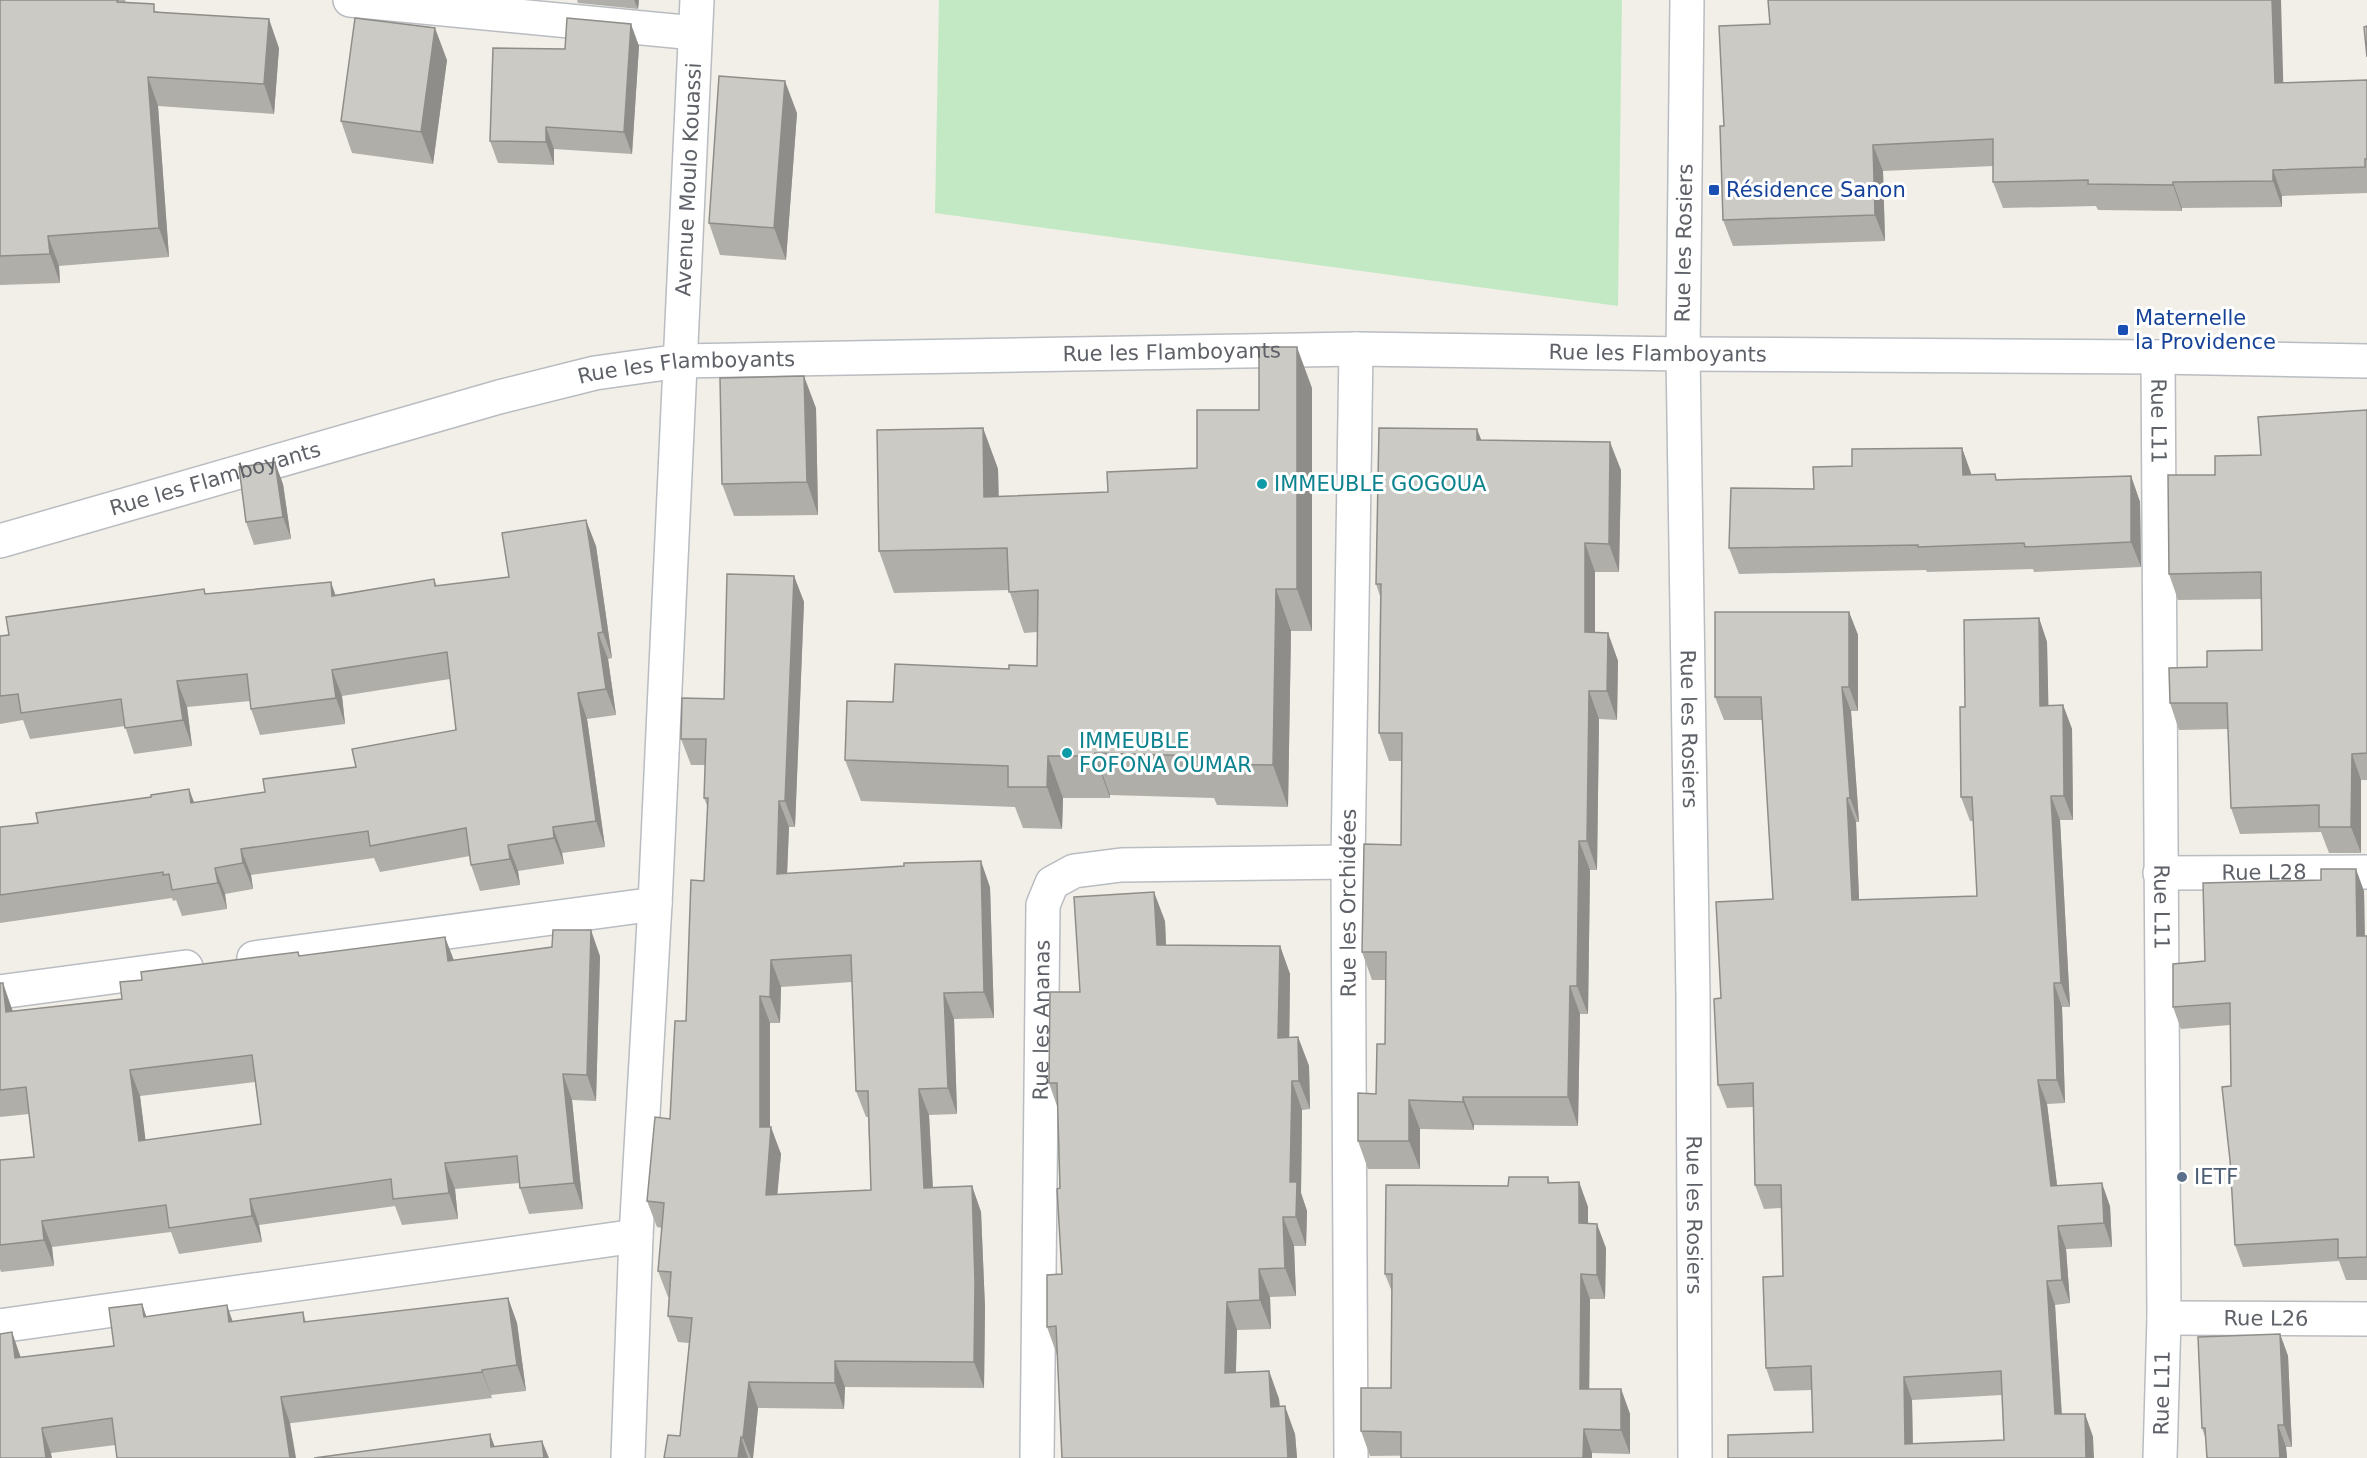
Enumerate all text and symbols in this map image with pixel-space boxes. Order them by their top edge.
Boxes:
street label: Avenue Moulo Kouassi [671,62,706,297]
street label: Rue les Rosiers [1671,163,1697,323]
place label: Résidence Sanon [1726,178,1906,202]
marker: Résidence Sanon [1707,183,1721,197]
place label: Maternelle la Providence [2135,306,2276,354]
marker: Maternelle la Providence [2116,323,2130,337]
street label: Rue les Flamboyants [1062,338,1281,366]
street label: Rue les Flamboyants [1548,340,1767,367]
street label: Rue les Flamboyants [575,347,795,389]
street label: Rue L11 [2146,378,2171,464]
street label: Rue les Flamboyants [107,437,323,521]
place label: IMMEUBLE GOGOUA [1274,472,1487,496]
marker: IMMEUBLE GOGOUA [1255,477,1269,491]
street label: Rue les Rosiers [1676,649,1702,809]
place label: IMMEUBLE FOFONA OUMAR [1079,729,1252,777]
marker: IMMEUBLE FOFONA OUMAR [1060,746,1074,760]
street label: Rue les Orchidées [1336,809,1361,997]
street label: Rue L28 [2221,860,2307,885]
street label: Rue L11 [2149,864,2174,950]
street label: Rue les Ananas [1029,940,1055,1100]
street label: Rue les Rosiers [1682,1135,1706,1294]
place label: IETF [2194,1165,2238,1189]
marker: IETF [2175,1170,2189,1184]
street label: Rue L26 [2223,1306,2309,1331]
street label: Rue L11 [2149,1350,2175,1436]

